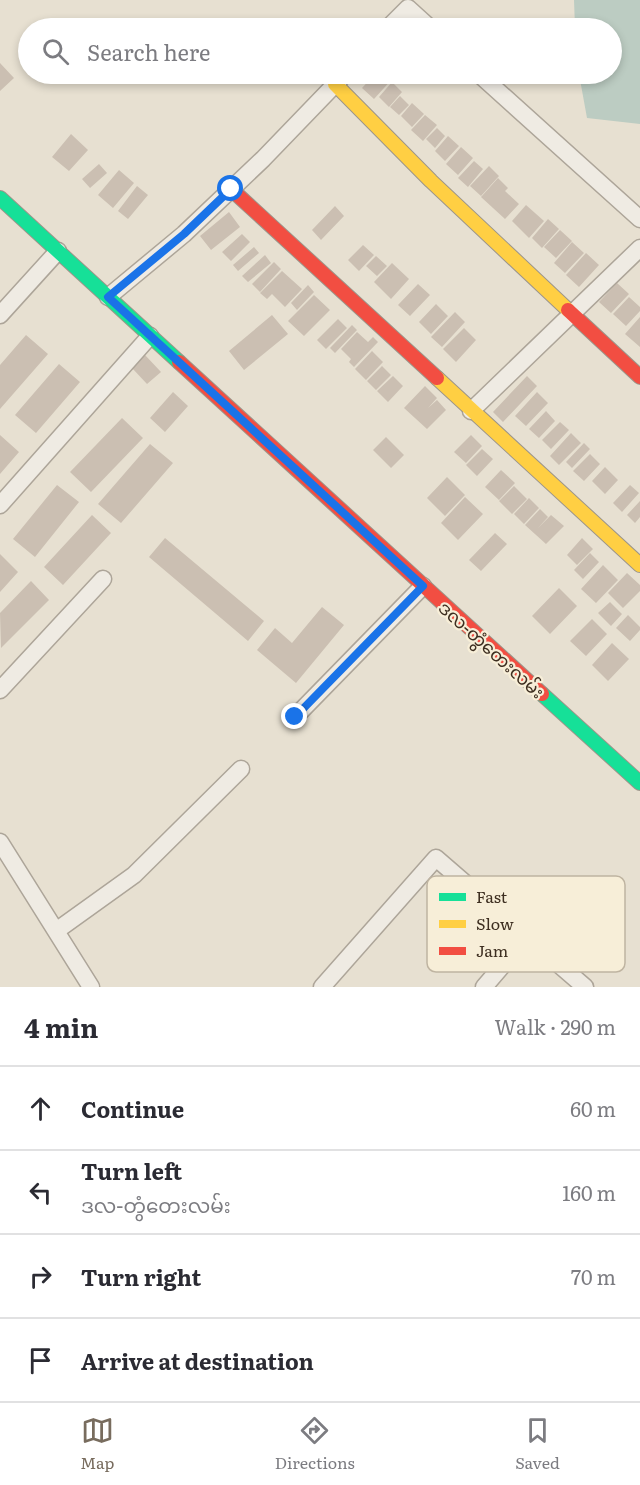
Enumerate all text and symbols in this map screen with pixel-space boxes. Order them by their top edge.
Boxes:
search box [18,18,622,84]
icon: search [39,35,72,68]
text: Search here [87,35,210,68]
route start [217,175,243,201]
street label: ဒလ-တွံတေးလမ်း [431,594,551,706]
route end [281,703,307,729]
legend [427,876,625,972]
text: Fast [476,884,508,908]
text: Slow [476,911,514,935]
text: Jam [476,938,509,962]
text: 4 min [24,1007,98,1046]
text: Walk · 290 m [495,1011,616,1041]
icon: ahead [24,1092,57,1125]
text: Continue [81,1092,184,1125]
text: 60 m [570,1093,616,1123]
text: Turn left [81,1154,182,1187]
icon: left [24,1176,57,1209]
text: 160 m [562,1177,616,1207]
text: ဒလ-တွံတေးလမ်း [81,1189,231,1219]
icon: right [24,1260,57,1293]
text: Turn right [81,1260,201,1293]
text: 70 m [571,1261,616,1291]
icon: arrive [24,1344,57,1377]
text: Arrive at destination [81,1344,314,1377]
tab: Map [80,1414,114,1474]
tab: Directions [275,1414,355,1474]
tab: Saved [515,1414,560,1474]

